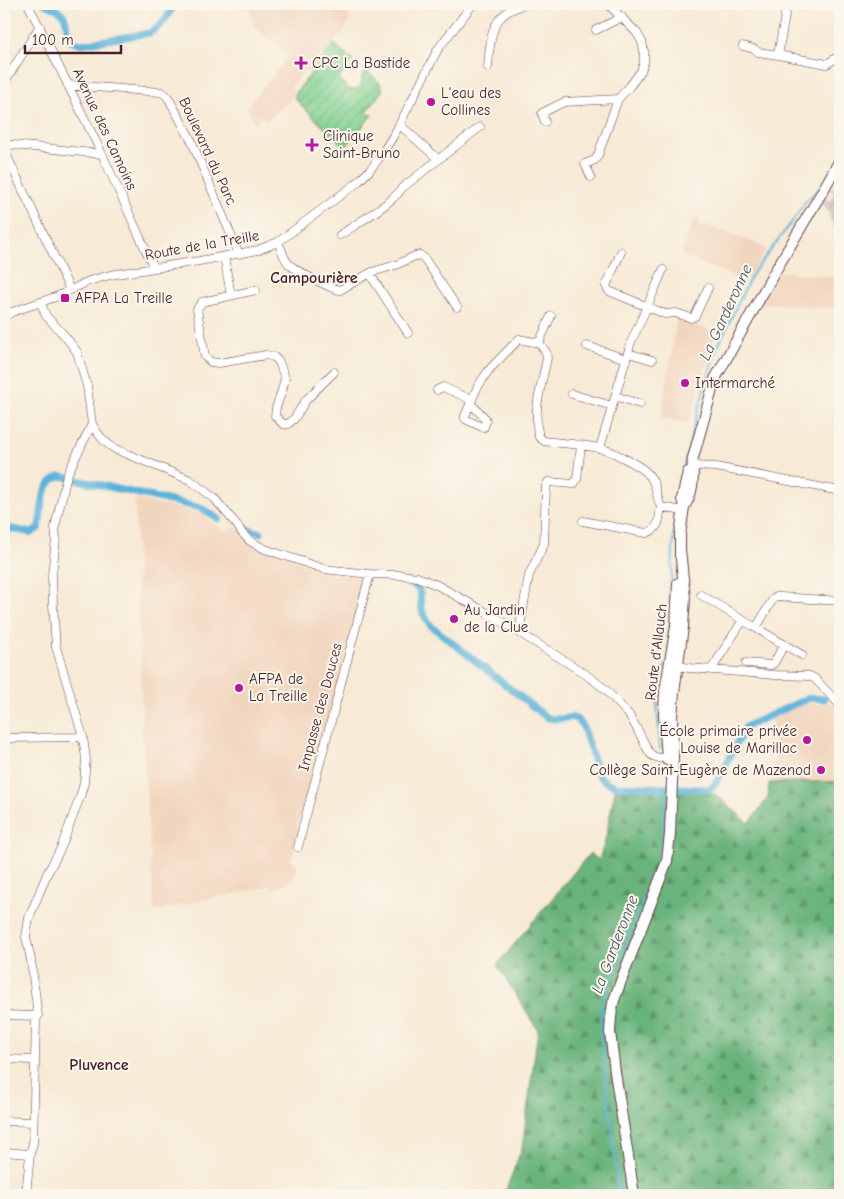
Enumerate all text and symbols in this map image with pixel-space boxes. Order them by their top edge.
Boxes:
scale bar [25,22,121,54]
text: 100 m [32,31,74,49]
place label: CPC La Bastide [312,54,411,72]
marker: CPC La Bastide [294,56,308,70]
street label: Avenue des Camoins [69,65,141,193]
place label: L'eau des Collines [441,84,501,119]
street label: Boulevard du Parc [175,94,241,208]
marker: L'eau des Collines [425,96,437,108]
place label: Clinique Saint-Bruno [323,127,400,162]
marker: Clinique Saint-Bruno [305,138,319,152]
street label: Route de la Treille [143,226,261,264]
water label: La Garderonne [696,262,756,363]
district label: Campourière [270,269,358,287]
place label: AFPA La Treille [75,289,173,307]
marker: AFPA La Treille [59,292,71,304]
place label: Intermarché [695,374,775,392]
marker: Intermarché [679,377,691,389]
place label: Au Jardin de la Clue [464,601,529,636]
street label: Route d'Allauch [641,602,671,702]
marker: Au Jardin de la Clue [448,613,460,625]
street label: Impasse des Douces [294,641,346,773]
place label: AFPA de La Treille [249,670,308,705]
marker: AFPA de La Treille [233,682,245,694]
place label: École primaire privée Louise de Marillac [660,721,797,757]
marker: École primaire privée Louise de Marillac [801,734,813,746]
place label: Collège Saint-Eugène de Mazenod [590,761,811,779]
marker: Collège Saint-Eugène de Mazenod [815,764,827,776]
water label: La Garderonne [588,893,642,996]
district label: Pluvence [69,1056,129,1074]

